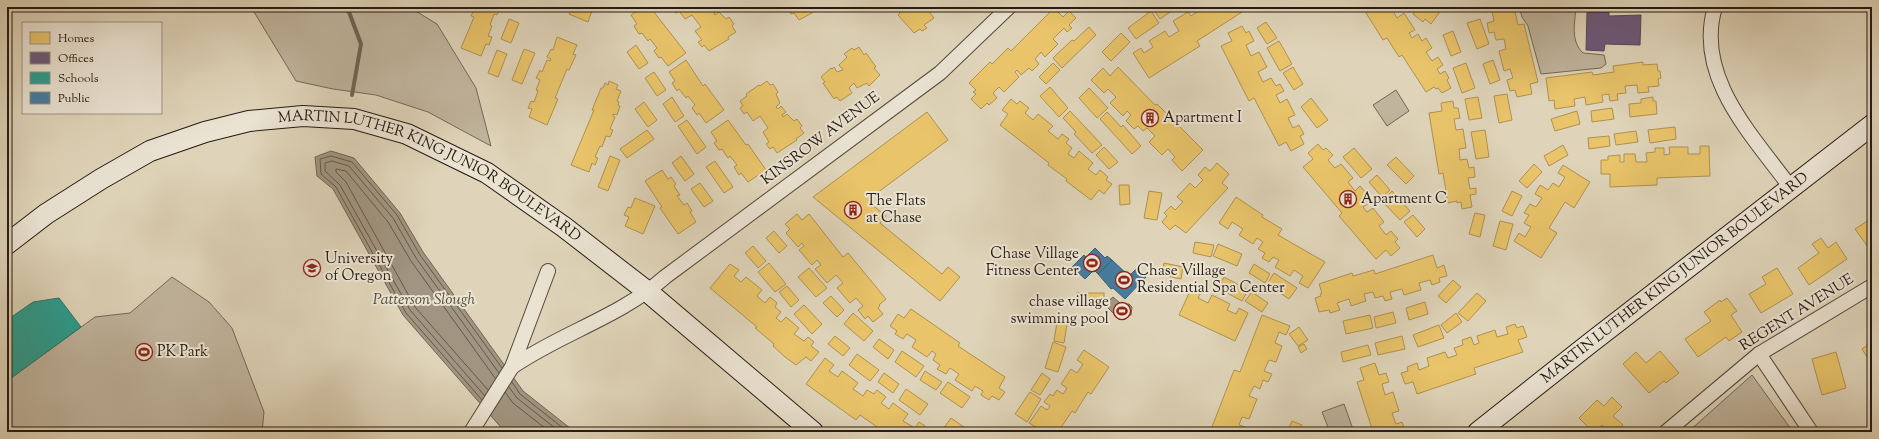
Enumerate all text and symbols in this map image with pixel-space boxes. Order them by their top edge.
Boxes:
legend [22,22,162,114]
text: Homes [58,30,94,48]
text: Offices [58,50,94,68]
text: Schools [58,70,99,88]
street label: KINSROW AVENUE [757,87,885,191]
text: Public [58,90,91,108]
street label: MARTIN LUTHER KING JUNIOR BOULEVARD [277,105,585,247]
building icon: Apartment I [1140,108,1160,128]
place label: Apartment I [1163,108,1242,129]
street label: MARTIN LUTHER KING JUNIOR BOULEVARD [1537,167,1813,388]
building icon: Apartment C [1338,189,1358,209]
place label: Apartment C [1361,189,1447,210]
place label: The Flats at Chase [866,191,926,229]
building icon: The Flats at Chase [843,200,863,220]
place label: Chase Village Fitness Center [986,244,1079,282]
place label: University of Oregon [325,249,394,287]
sports icon: Chase Village Fitness Center [1082,253,1102,273]
school or university icon: University of Oregon [302,258,322,278]
place label: Chase Village Residential Spa Center [1137,261,1285,299]
street label: REGENT AVENUE [1736,269,1858,357]
sports icon: Chase Village Residential Spa Center [1114,270,1134,290]
water label: Patterson Slough [373,289,476,312]
place label: chase village swimming pool [1010,292,1109,330]
sports icon: chase village swimming pool [1112,301,1132,321]
sports icon: PK Park [134,342,154,362]
place label: PK Park [157,342,208,363]

